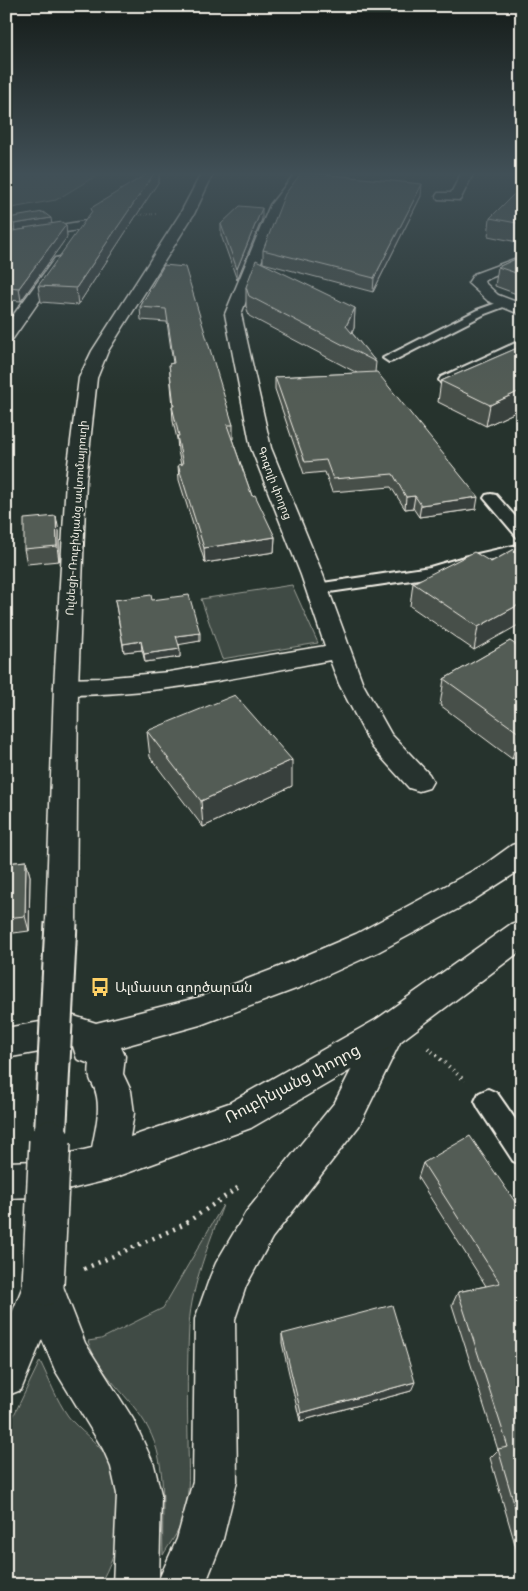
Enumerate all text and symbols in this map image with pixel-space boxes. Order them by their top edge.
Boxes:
street label: Ուլնեցի-Ռուբինյանց ավտոմայրուղի [63,420,90,616]
street label: Գոգոլի փողոց [255,445,294,521]
bus stop icon: Ալմաստ գործարան [89,976,111,998]
place label: Ալմաստ գործարան [115,979,253,996]
street label: Ռուբինյանց փողոց [221,1040,364,1128]

